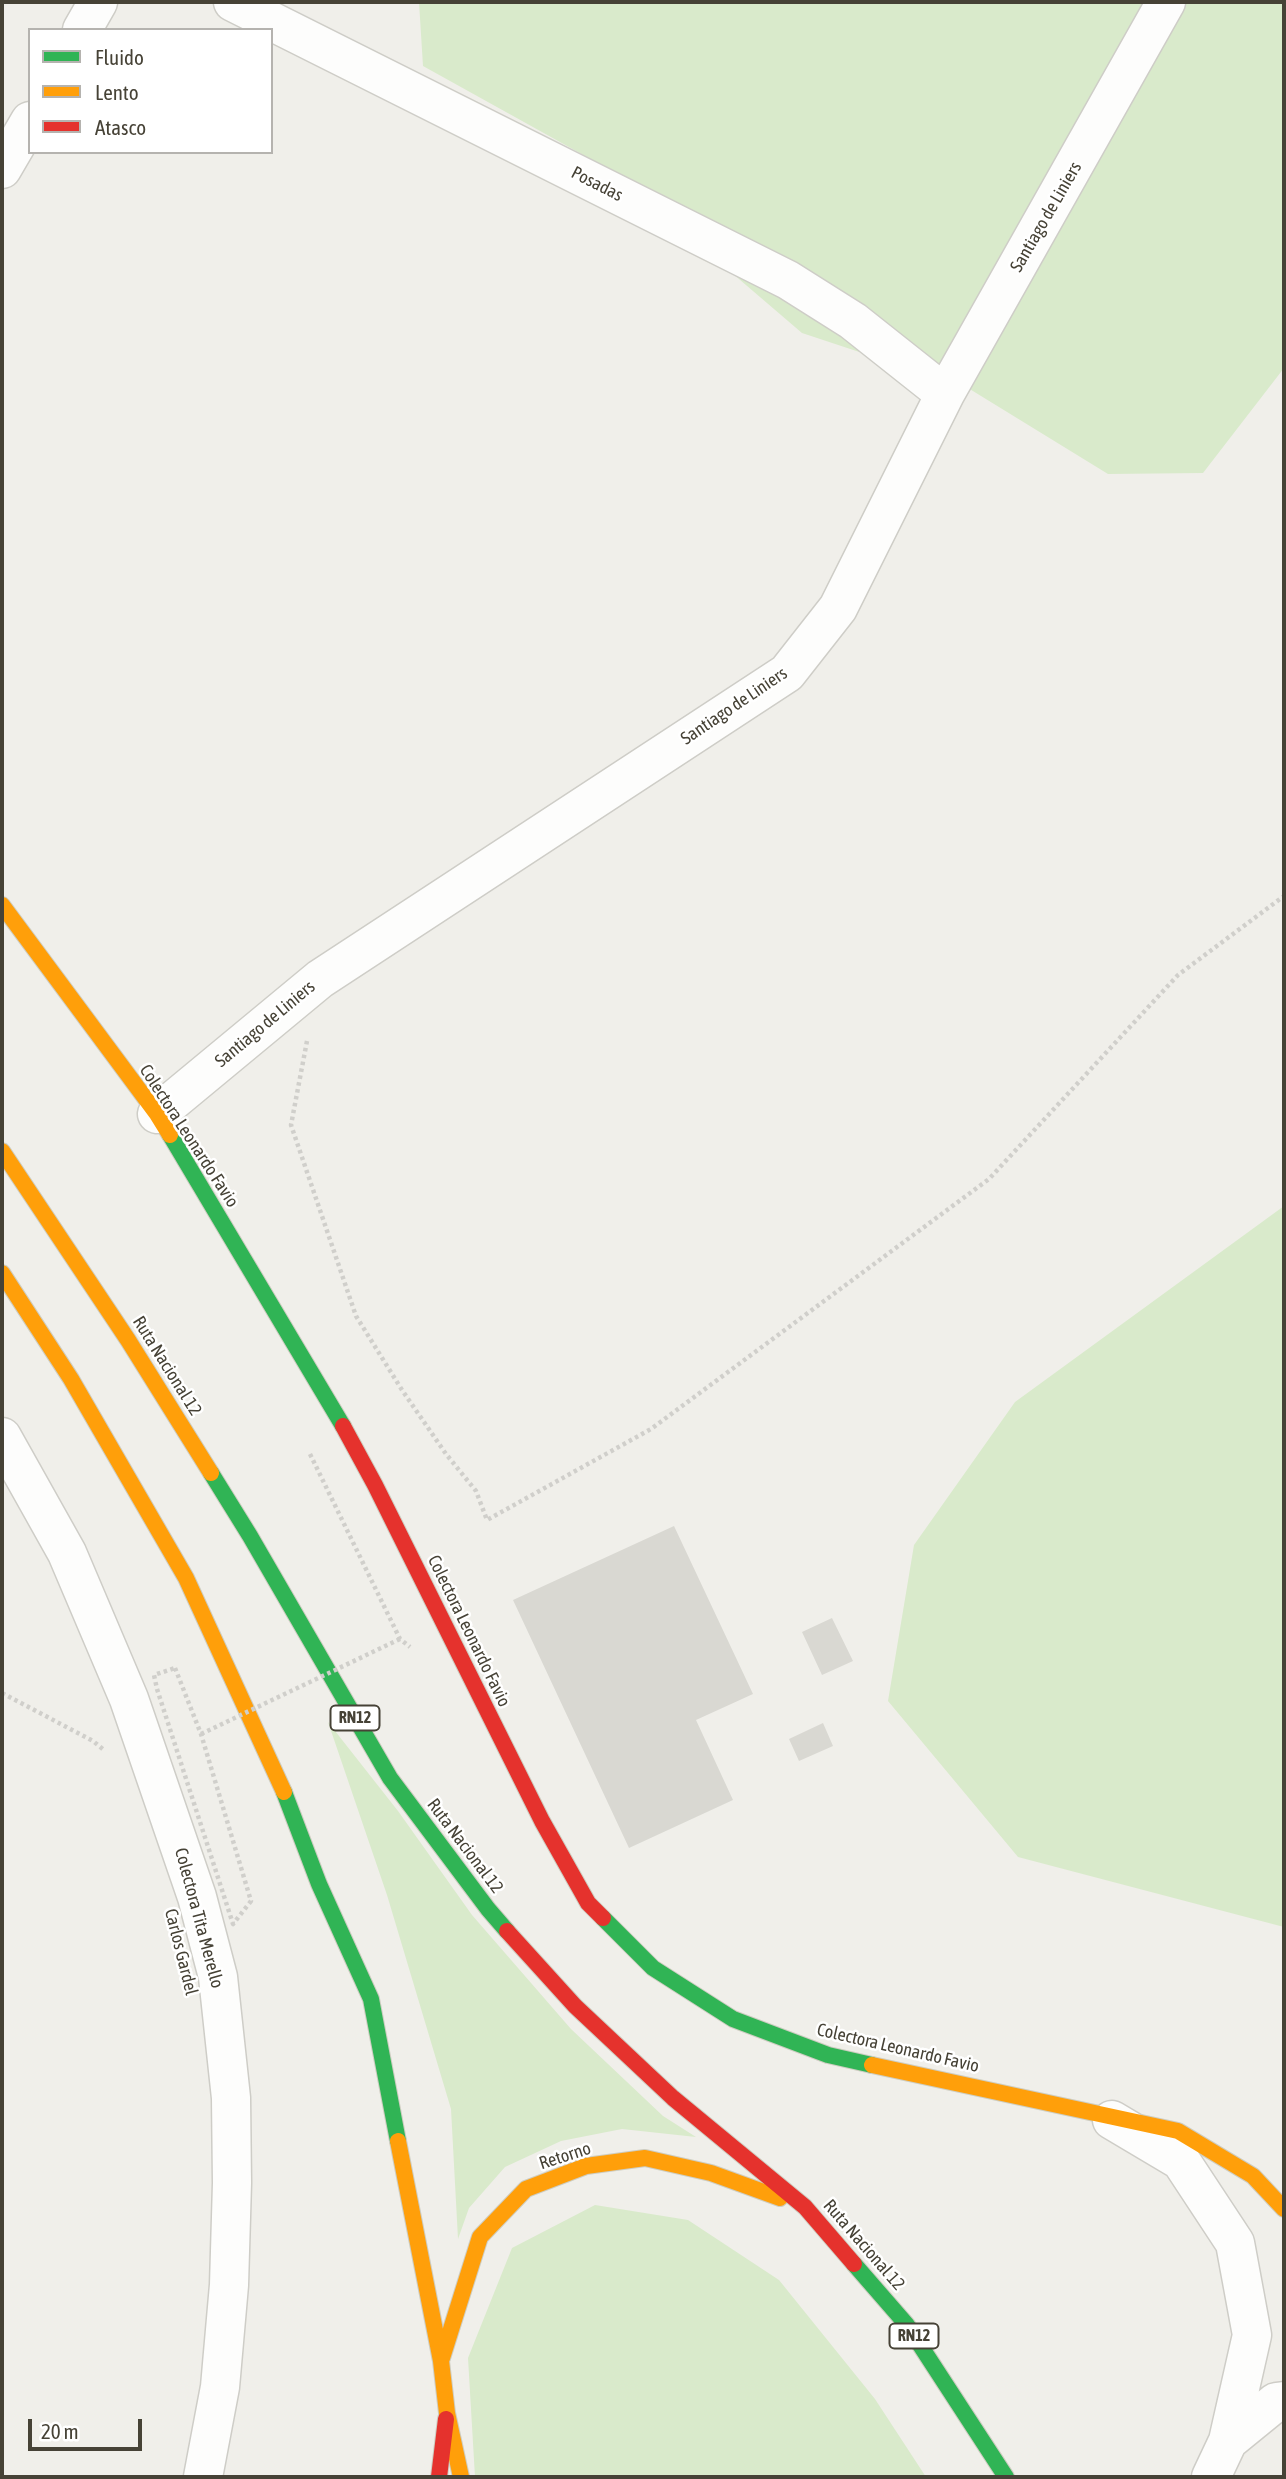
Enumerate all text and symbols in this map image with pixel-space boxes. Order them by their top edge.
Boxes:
legend [28,28,273,154]
text: Fluido [95,45,144,69]
text: Lento [95,80,139,104]
text: Atasco [95,115,146,139]
street label: Santiago de Liniers [1006,158,1086,276]
street label: Posadas [568,162,626,206]
street label: Santiago de Liniers [677,662,791,750]
street label: Santiago de Liniers [211,976,319,1072]
street label: Colectora Leonardo Favio [135,1061,243,1211]
street label: Ruta Nacional 12 [128,1312,206,1420]
street label: Colectora Leonardo Favio [423,1552,515,1710]
road number: RN12 [330,1706,380,1730]
street label: Ruta Nacional 12 [422,1794,508,1898]
street label: Colectora Tita Merello [170,1845,228,1991]
street label: Carlos Gardel [160,1907,202,1997]
street label: Colectora Leonardo Favio [815,2019,981,2077]
street label: Retorno [536,2138,594,2174]
street label: Ruta Nacional 12 [819,2195,909,2295]
road number: RN12 [890,2324,939,2348]
scale bar [32,2406,145,2450]
text: 20 m [41,2419,79,2443]

